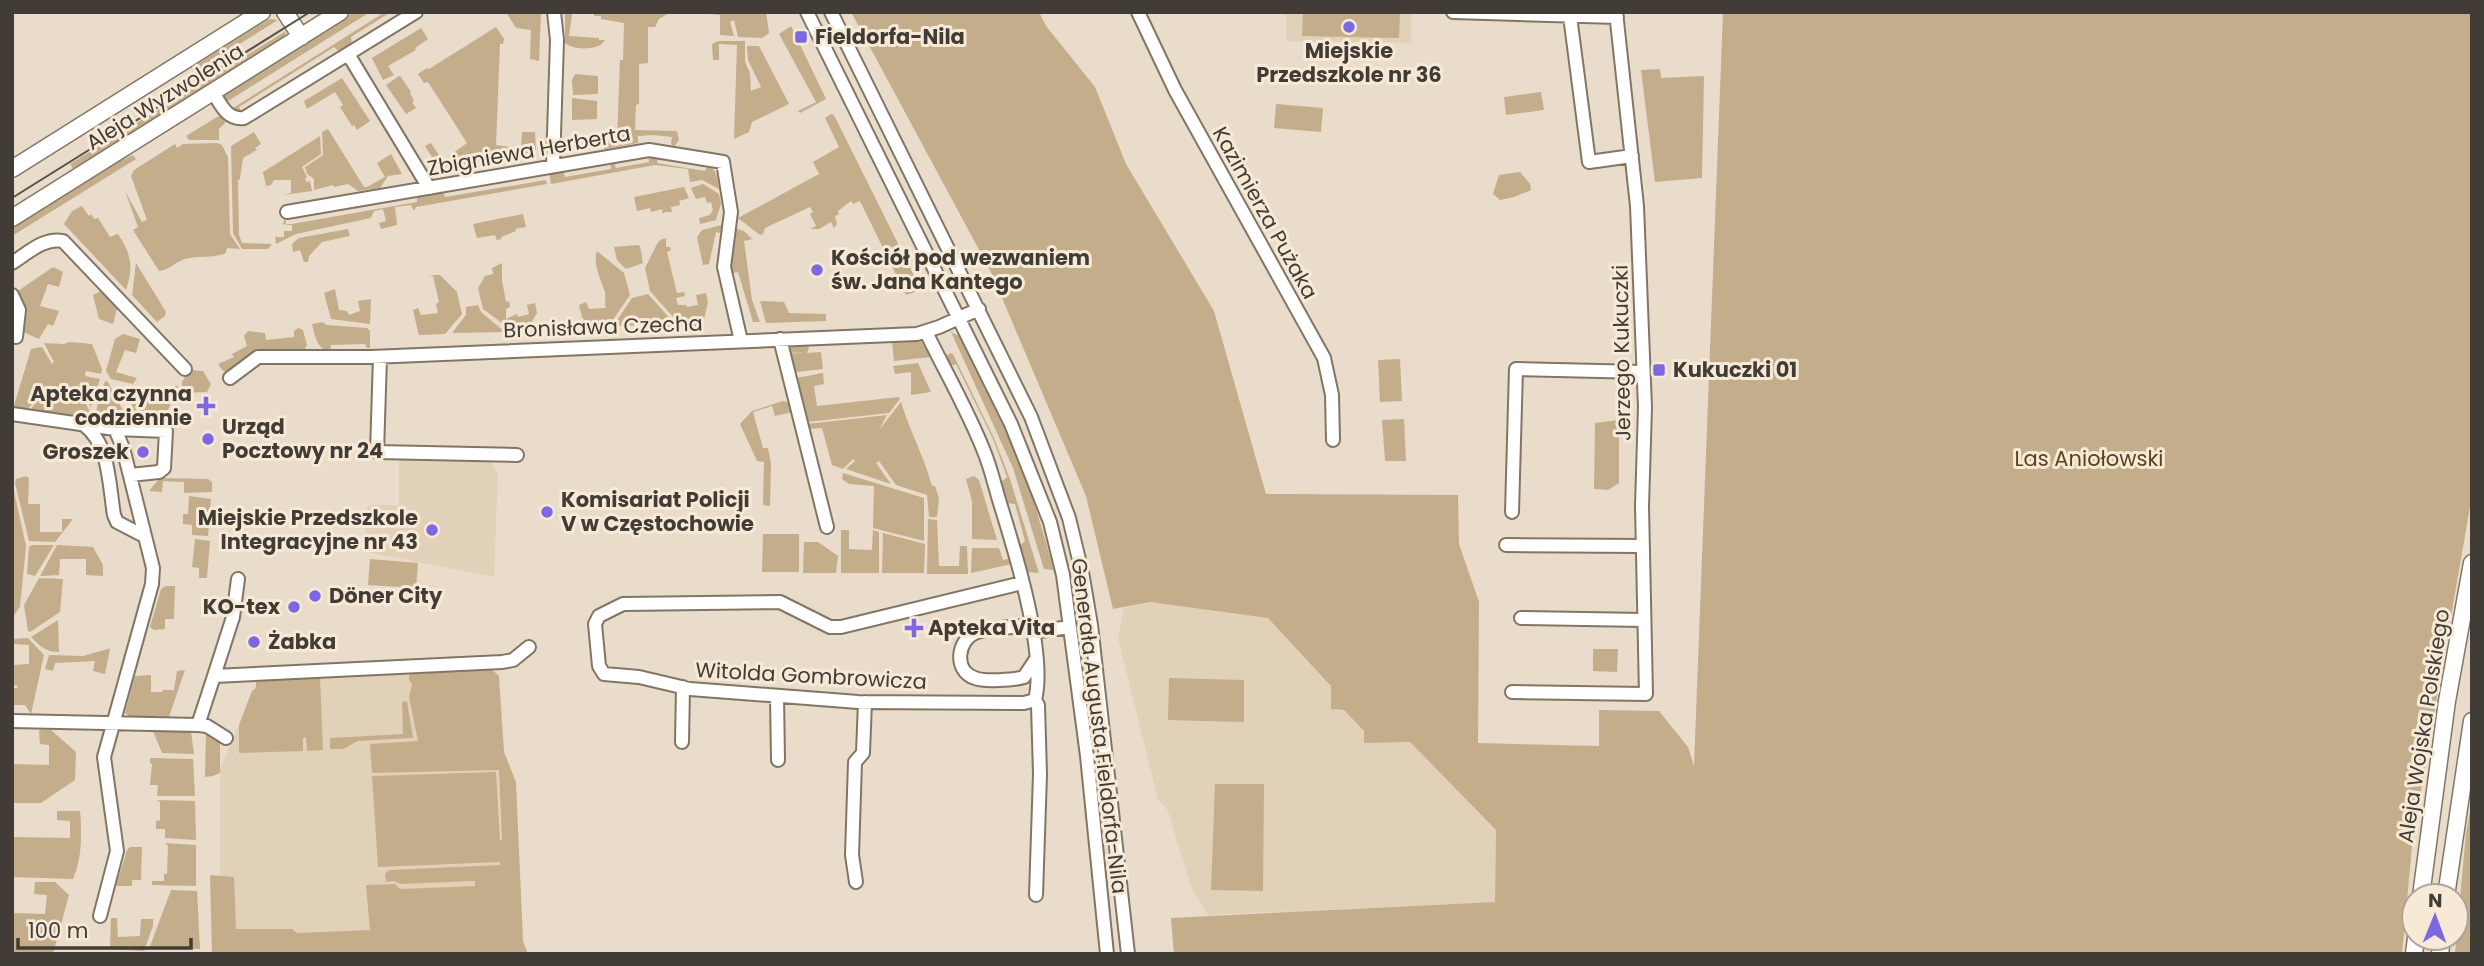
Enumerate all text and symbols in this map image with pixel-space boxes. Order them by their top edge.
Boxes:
marker: Miejskie Przedszkole nr 36 [1341,19,1357,35]
place label: Fieldorfa-Nila [815,22,965,51]
marker: Fieldorfa-Nila [793,29,809,45]
street label: Aleja Wyzwolenia [80,36,249,157]
place label: Miejskie Przedszkole nr 36 [1256,36,1442,89]
street label: Zbigniewa Herberta [425,118,633,183]
street label: Kazimierza Pużaka [1206,121,1325,304]
place label: Kościół pod wezwaniem św. Jana Kantego [831,243,1090,296]
marker: Kościół pod wezwaniem św. Jana Kantego [809,262,825,278]
street label: Jerzego Kukuczki [1605,265,1638,441]
street label: Bronisława Czecha [503,309,703,344]
place label: Kukuczki 01 [1673,355,1797,384]
marker: Kukuczki 01 [1651,362,1667,378]
place label: Apteka czynna codziennie [30,379,192,432]
marker: Apteka czynna codziennie [198,398,214,414]
place label: Urząd Pocztowy nr 24 [222,412,383,465]
marker: Urząd Pocztowy nr 24 [200,431,216,447]
place label: Groszek [43,437,129,466]
marker: Groszek [135,444,151,460]
park label: Las Aniołowski [2015,444,2163,473]
place label: Komisariat Policji V w Częstochowie [561,485,754,538]
place label: Miejskie Przedszkole Integracyjne nr 43 [198,503,418,556]
marker: Komisariat Policji V w Częstochowie [539,504,555,520]
marker: Miejskie Przedszkole Integracyjne nr 43 [424,522,440,538]
street label: Generała Augusta Fieldorfa-Nila [1065,556,1134,895]
place label: Döner City [329,581,443,610]
marker: Döner City [307,588,323,604]
place label: KO-tex [203,592,281,621]
marker: KO-tex [286,599,302,615]
street label: Aleja Wojska Polskiego [2391,607,2456,845]
place label: Apteka Vita [928,613,1055,642]
marker: Apteka Vita [906,620,922,636]
place label: Żabka [268,627,336,656]
marker: Żabka [246,634,262,650]
street label: Witolda Gombrowicza [695,655,927,696]
north arrow [2400,882,2470,952]
text: N [2428,887,2443,914]
scale bar [18,906,191,950]
text: 100 m [28,916,88,945]

